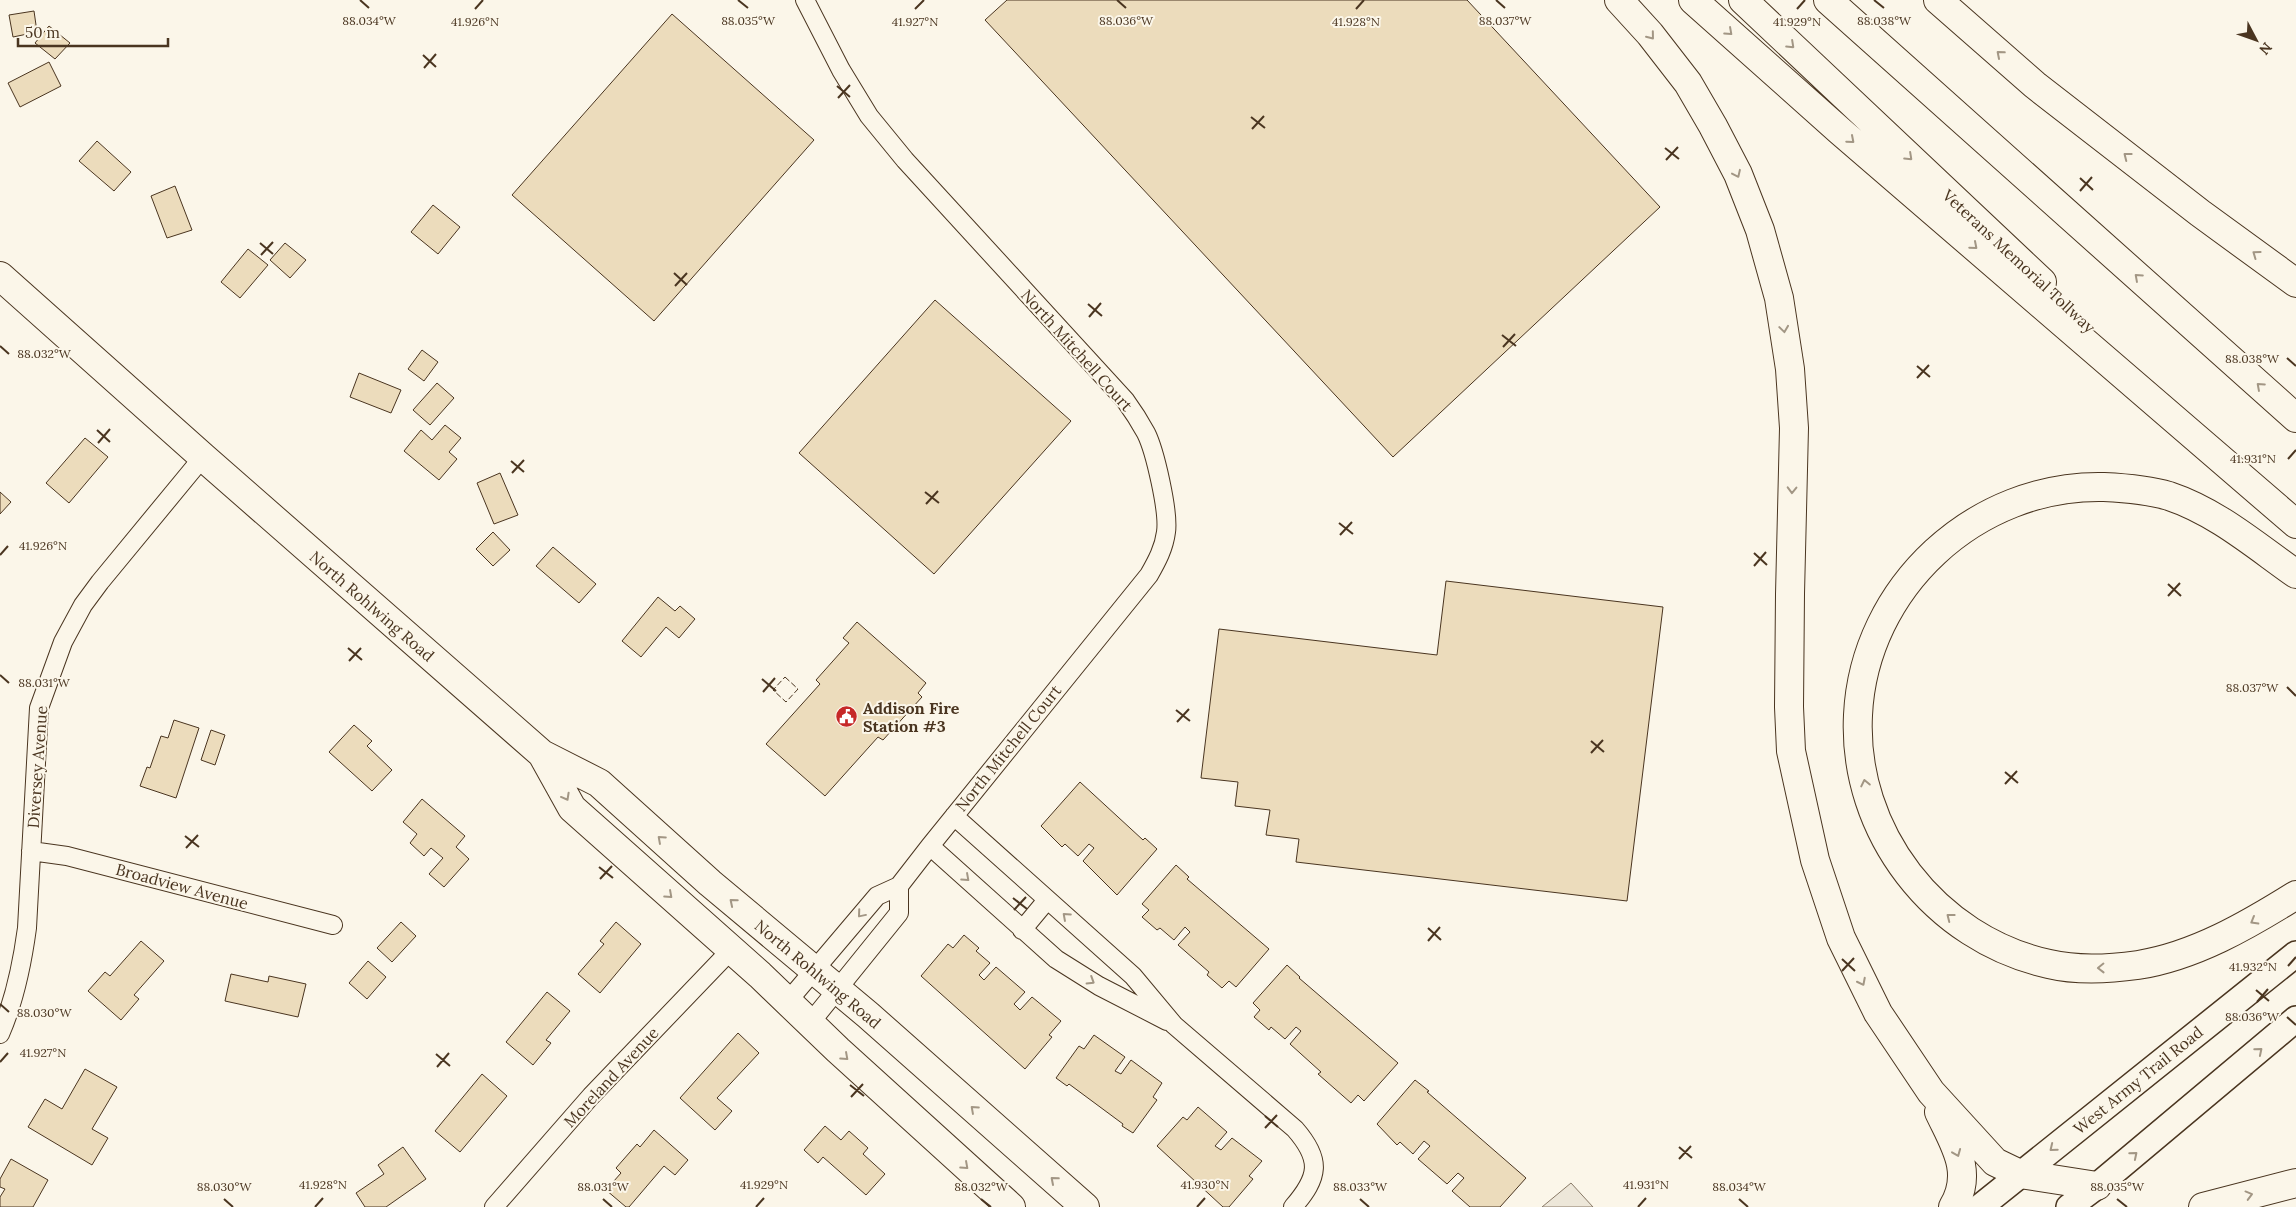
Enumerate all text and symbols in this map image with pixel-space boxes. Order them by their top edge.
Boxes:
text: 88.034°W [342,13,397,28]
text: 88.035°W [721,13,776,28]
text: 88.036°W [1099,13,1154,28]
text: 88.037°W [1479,13,1532,28]
text: 88.038°W [1857,13,1912,28]
text: 41.926°N [451,14,499,29]
text: 41.927°N [892,14,938,29]
text: 41.928°N [1332,14,1380,29]
text: 41.929°N [1773,14,1821,29]
scale bar [18,15,168,47]
north arrow [2231,15,2281,65]
text: 50 m [25,23,60,42]
one-way arrow [1724,27,1733,36]
one-way arrow [1646,30,1654,39]
one-way arrow [1785,39,1794,48]
text: N [2255,39,2276,59]
one-way arrow [1997,51,2006,60]
one-way arrow [1845,135,1854,144]
one-way arrow [1904,151,1913,160]
one-way arrow [2124,154,2133,162]
one-way arrow [1730,169,1741,178]
street label: Veterans Memorial Tollway [1938,184,2100,337]
one-way arrow [1968,241,1977,250]
one-way arrow [2253,251,2262,260]
one-way arrow [2135,274,2144,283]
street label: North Mitchell Court [1017,285,1138,416]
one-way arrow [1778,325,1789,333]
text: 88.032°W [17,346,72,361]
text: 88.038°W [2225,351,2280,366]
one-way arrow [2256,382,2265,391]
text: 41.931°N [2230,451,2276,466]
one-way arrow [1787,487,1797,495]
text: 41.926°N [19,538,67,553]
street label: North Rohlwing Road [306,546,439,666]
text: 88.031°W [18,675,71,690]
street label: North Mitchell Court [951,680,1066,815]
text: 88.037°W [2226,680,2279,695]
place label: Addison Fire Station #3 [863,698,960,736]
street label: Diversey Avenue [23,705,51,829]
public building icon: Addison Fire Station #3 [835,705,859,729]
one-way arrow [1860,778,1871,787]
one-way arrow [560,791,570,800]
one-way arrow [657,836,666,845]
street label: Broadview Avenue [114,859,251,913]
one-way arrow [960,873,969,882]
one-way arrow [663,889,672,898]
one-way arrow [729,898,738,907]
one-way arrow [858,909,867,918]
one-way arrow [1062,913,1071,922]
one-way arrow [2251,914,2260,924]
street label: North Rohlwing Road [751,915,886,1033]
one-way arrow [1947,915,1956,923]
text: 41.932°N [2229,959,2277,974]
one-way arrow [2096,963,2104,973]
one-way arrow [1085,975,1095,984]
one-way arrow [1856,976,1866,985]
text: 88.030°W [17,1005,72,1020]
text: 88.036°W [2225,1009,2280,1024]
street label: West Army Trail Road [2069,1021,2207,1138]
street label: Moreland Avenue [559,1022,663,1131]
text: 41.927°N [20,1045,66,1060]
one-way arrow [2253,1047,2262,1056]
one-way arrow [840,1051,849,1060]
one-way arrow [970,1106,979,1115]
one-way arrow [2050,1143,2059,1151]
one-way arrow [1951,1148,1962,1157]
one-way arrow [2128,1152,2137,1161]
one-way arrow [960,1160,969,1169]
text: 41.928°N [299,1177,347,1192]
text: 41.929°N [740,1177,788,1192]
one-way arrow [1051,1177,1060,1186]
text: 41.930°N [1181,1177,1229,1192]
text: 41.931°N [1623,1177,1669,1192]
text: 88.030°W [197,1179,252,1194]
text: 88.031°W [577,1179,630,1194]
text: 88.032°W [954,1179,1009,1194]
text: 88.033°W [1333,1179,1388,1194]
text: 88.034°W [1712,1179,1767,1194]
text: 88.035°W [2090,1179,2145,1194]
one-way arrow [2245,1190,2254,1201]

